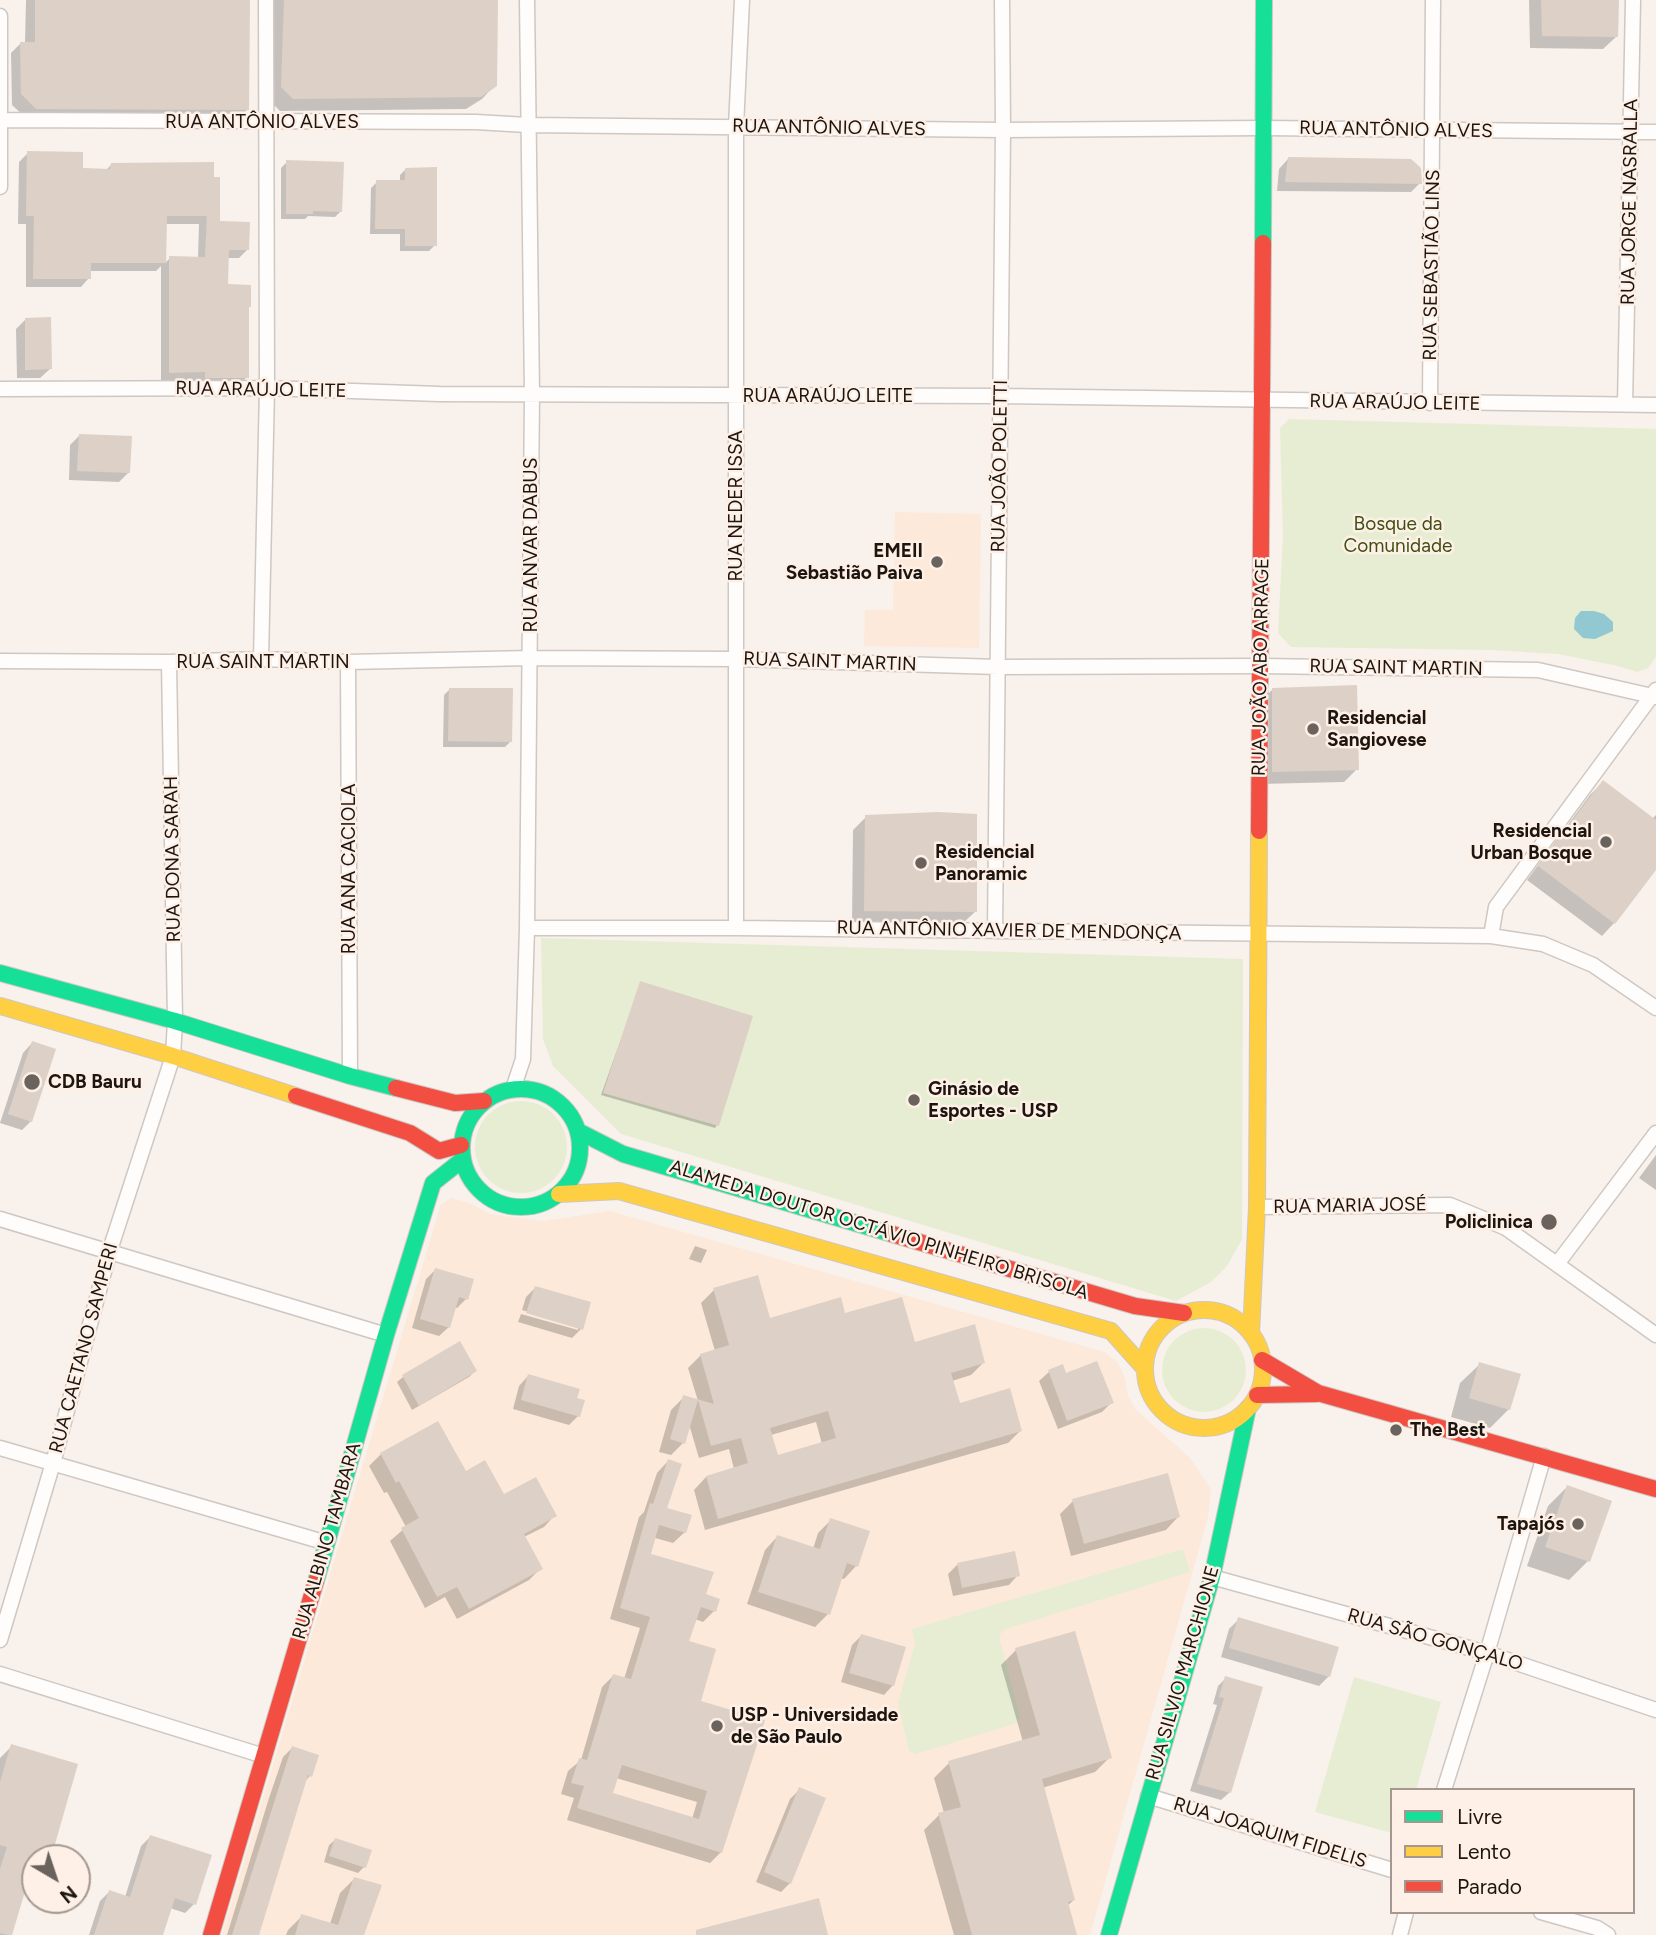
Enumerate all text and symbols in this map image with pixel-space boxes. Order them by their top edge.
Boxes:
street label: RUA JORGE NASRALLA [1617,99,1643,305]
street label: RUA ANTÔNIO ALVES [165,111,359,133]
street label: RUA ANTÔNIO ALVES [732,115,926,141]
street label: RUA ANTÔNIO ALVES [1299,117,1493,143]
street label: RUA SEBASTIÃO LINS [1419,169,1445,361]
street label: RUA ARAÚJO LEITE [175,377,347,403]
street label: RUA JOÃO POLETTI [987,379,1013,553]
street label: RUA ARAÚJO LEITE [742,385,914,407]
street label: RUA ARAÚJO LEITE [1309,390,1481,416]
street label: RUA NEDER ISSA [725,430,747,582]
street label: RUA ANVAR DABUS [520,458,542,632]
park label: Bosque da Comunidade [1344,513,1452,557]
place label: EMEII Sebastião Paiva [786,540,923,584]
marker: EMEII Sebastião Paiva [929,554,945,570]
street label: RUA JOÃO ABO ARRAGE [1248,558,1274,776]
street label: RUA SAINT MARTIN [743,648,917,676]
street label: RUA SAINT MARTIN [176,651,350,673]
street label: RUA SAINT MARTIN [1309,655,1483,681]
place label: Residencial Sangiovese [1327,707,1427,751]
marker: Residencial Sangiovese [1305,721,1321,737]
street label: RUA DONA SARAH [160,776,186,942]
street label: RUA ANA CACIOLA [338,784,360,954]
place label: Residencial Urban Bosque [1471,820,1592,864]
marker: Residencial Urban Bosque [1598,834,1614,850]
place label: Residencial Panoramic [935,841,1034,885]
marker: Residencial Panoramic [913,855,929,871]
street label: RUA ANTÔNIO XAVIER DE MENDONÇA [836,917,1182,945]
place label: CDB Bauru [48,1071,142,1093]
marker: CDB Bauru [22,1072,42,1092]
place label: Ginásio de Esportes - USP [928,1078,1058,1122]
marker: Ginásio de Esportes - USP [906,1092,922,1108]
street label: ALAMEDA DOUTOR OCTÁVIO PINHEIRO BRISOLA [667,1155,1091,1305]
street label: RUA MARIA JOSÉ [1273,1193,1427,1219]
place label: Policlinica [1445,1211,1533,1233]
marker: Policlinica [1539,1212,1559,1232]
street label: RUA CAETANO SAMPERI [45,1240,123,1456]
place label: The Best [1410,1419,1486,1441]
marker: The Best [1388,1422,1404,1438]
street label: RUA ALBINO TAMBARA [288,1440,366,1642]
place label: Tapajós [1497,1513,1564,1535]
marker: Tapajós [1570,1516,1586,1532]
street label: RUA SILVIO MARCHIONE [1141,1563,1225,1783]
street label: RUA SÃO GONÇALO [1345,1604,1525,1676]
place label: USP - Universidade de São Paulo [731,1704,898,1748]
marker: USP - Universidade de São Paulo [709,1718,725,1734]
legend [1390,1788,1635,1914]
street label: RUA JOAQUIM FIDELIS [1171,1793,1369,1873]
text: Livre [1457,1804,1502,1829]
text: Lento [1457,1839,1511,1864]
north arrow [21,1844,91,1914]
text: Parado [1457,1874,1522,1899]
text: N [55,1881,81,1908]

